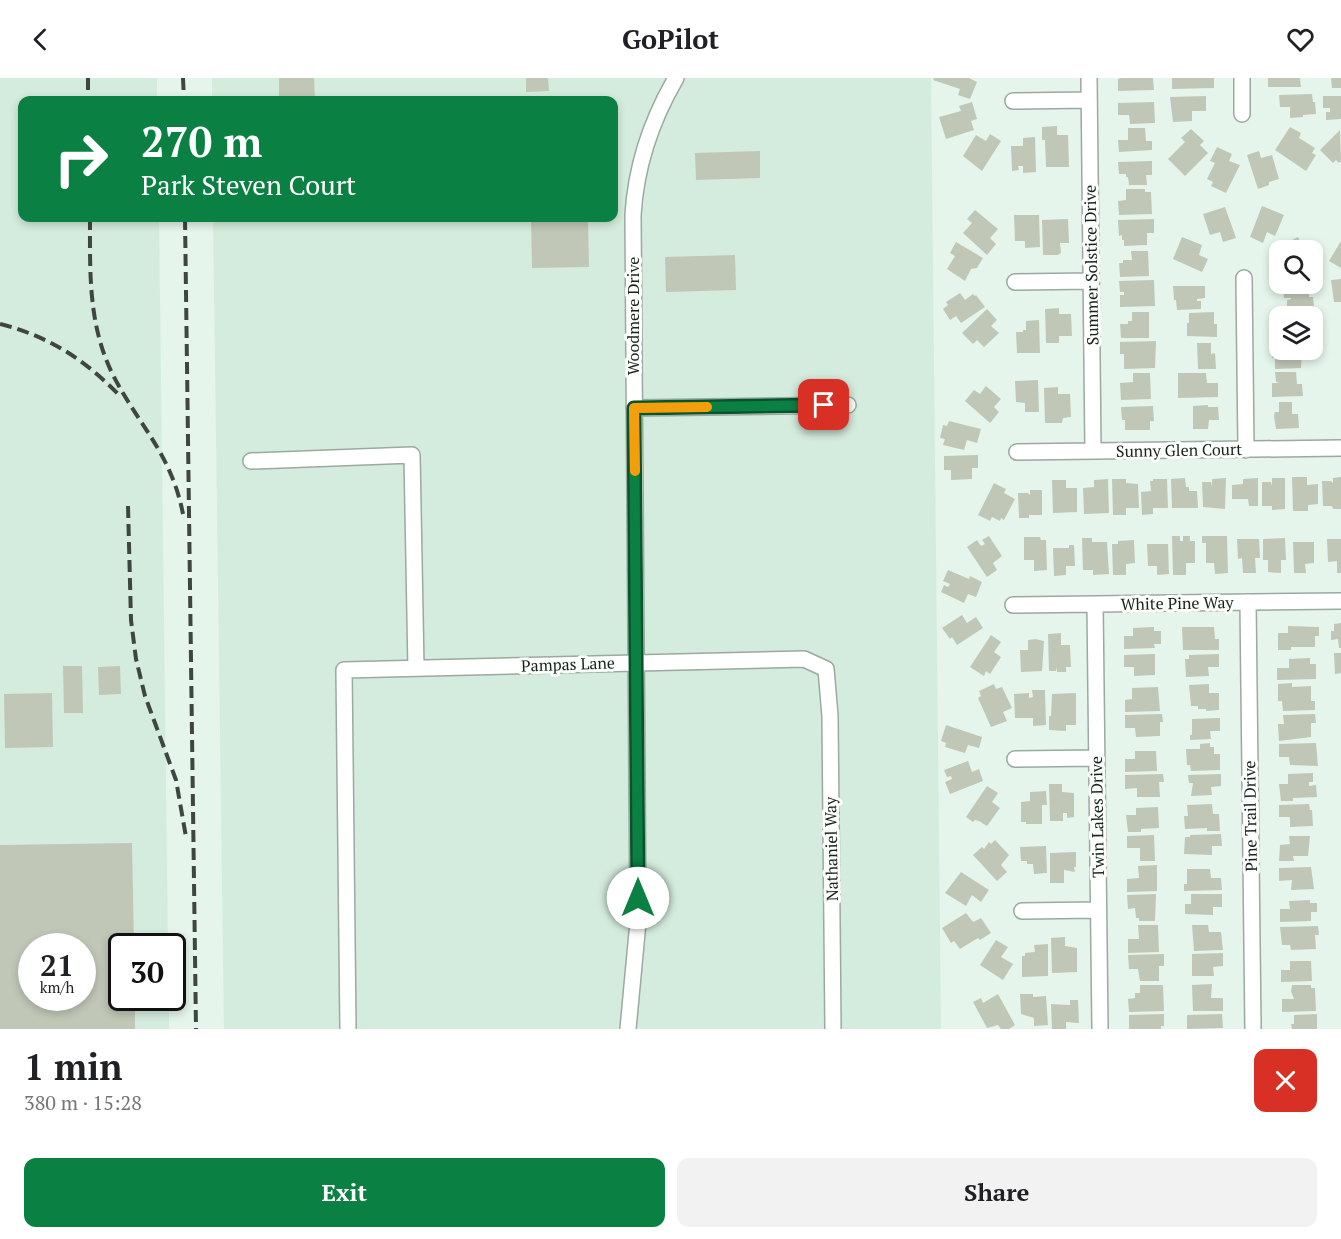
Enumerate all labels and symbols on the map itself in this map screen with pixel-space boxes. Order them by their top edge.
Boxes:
street label: Summer Solstice Drive [1079,184,1103,346]
street label: Woodmere Drive [622,257,644,375]
pin [798,379,849,430]
street label: Sunny Glen Court [1116,438,1242,462]
street label: White Pine Way [1120,591,1235,615]
street label: Pampas Lane [521,651,615,677]
street label: Twin Lakes Drive [1085,756,1109,878]
street label: Pine Trail Drive [1238,760,1262,872]
street label: Nathaniel Way [819,796,843,901]
position arrow [606,866,670,930]
speed limit sign: 30 [108,933,186,1011]

